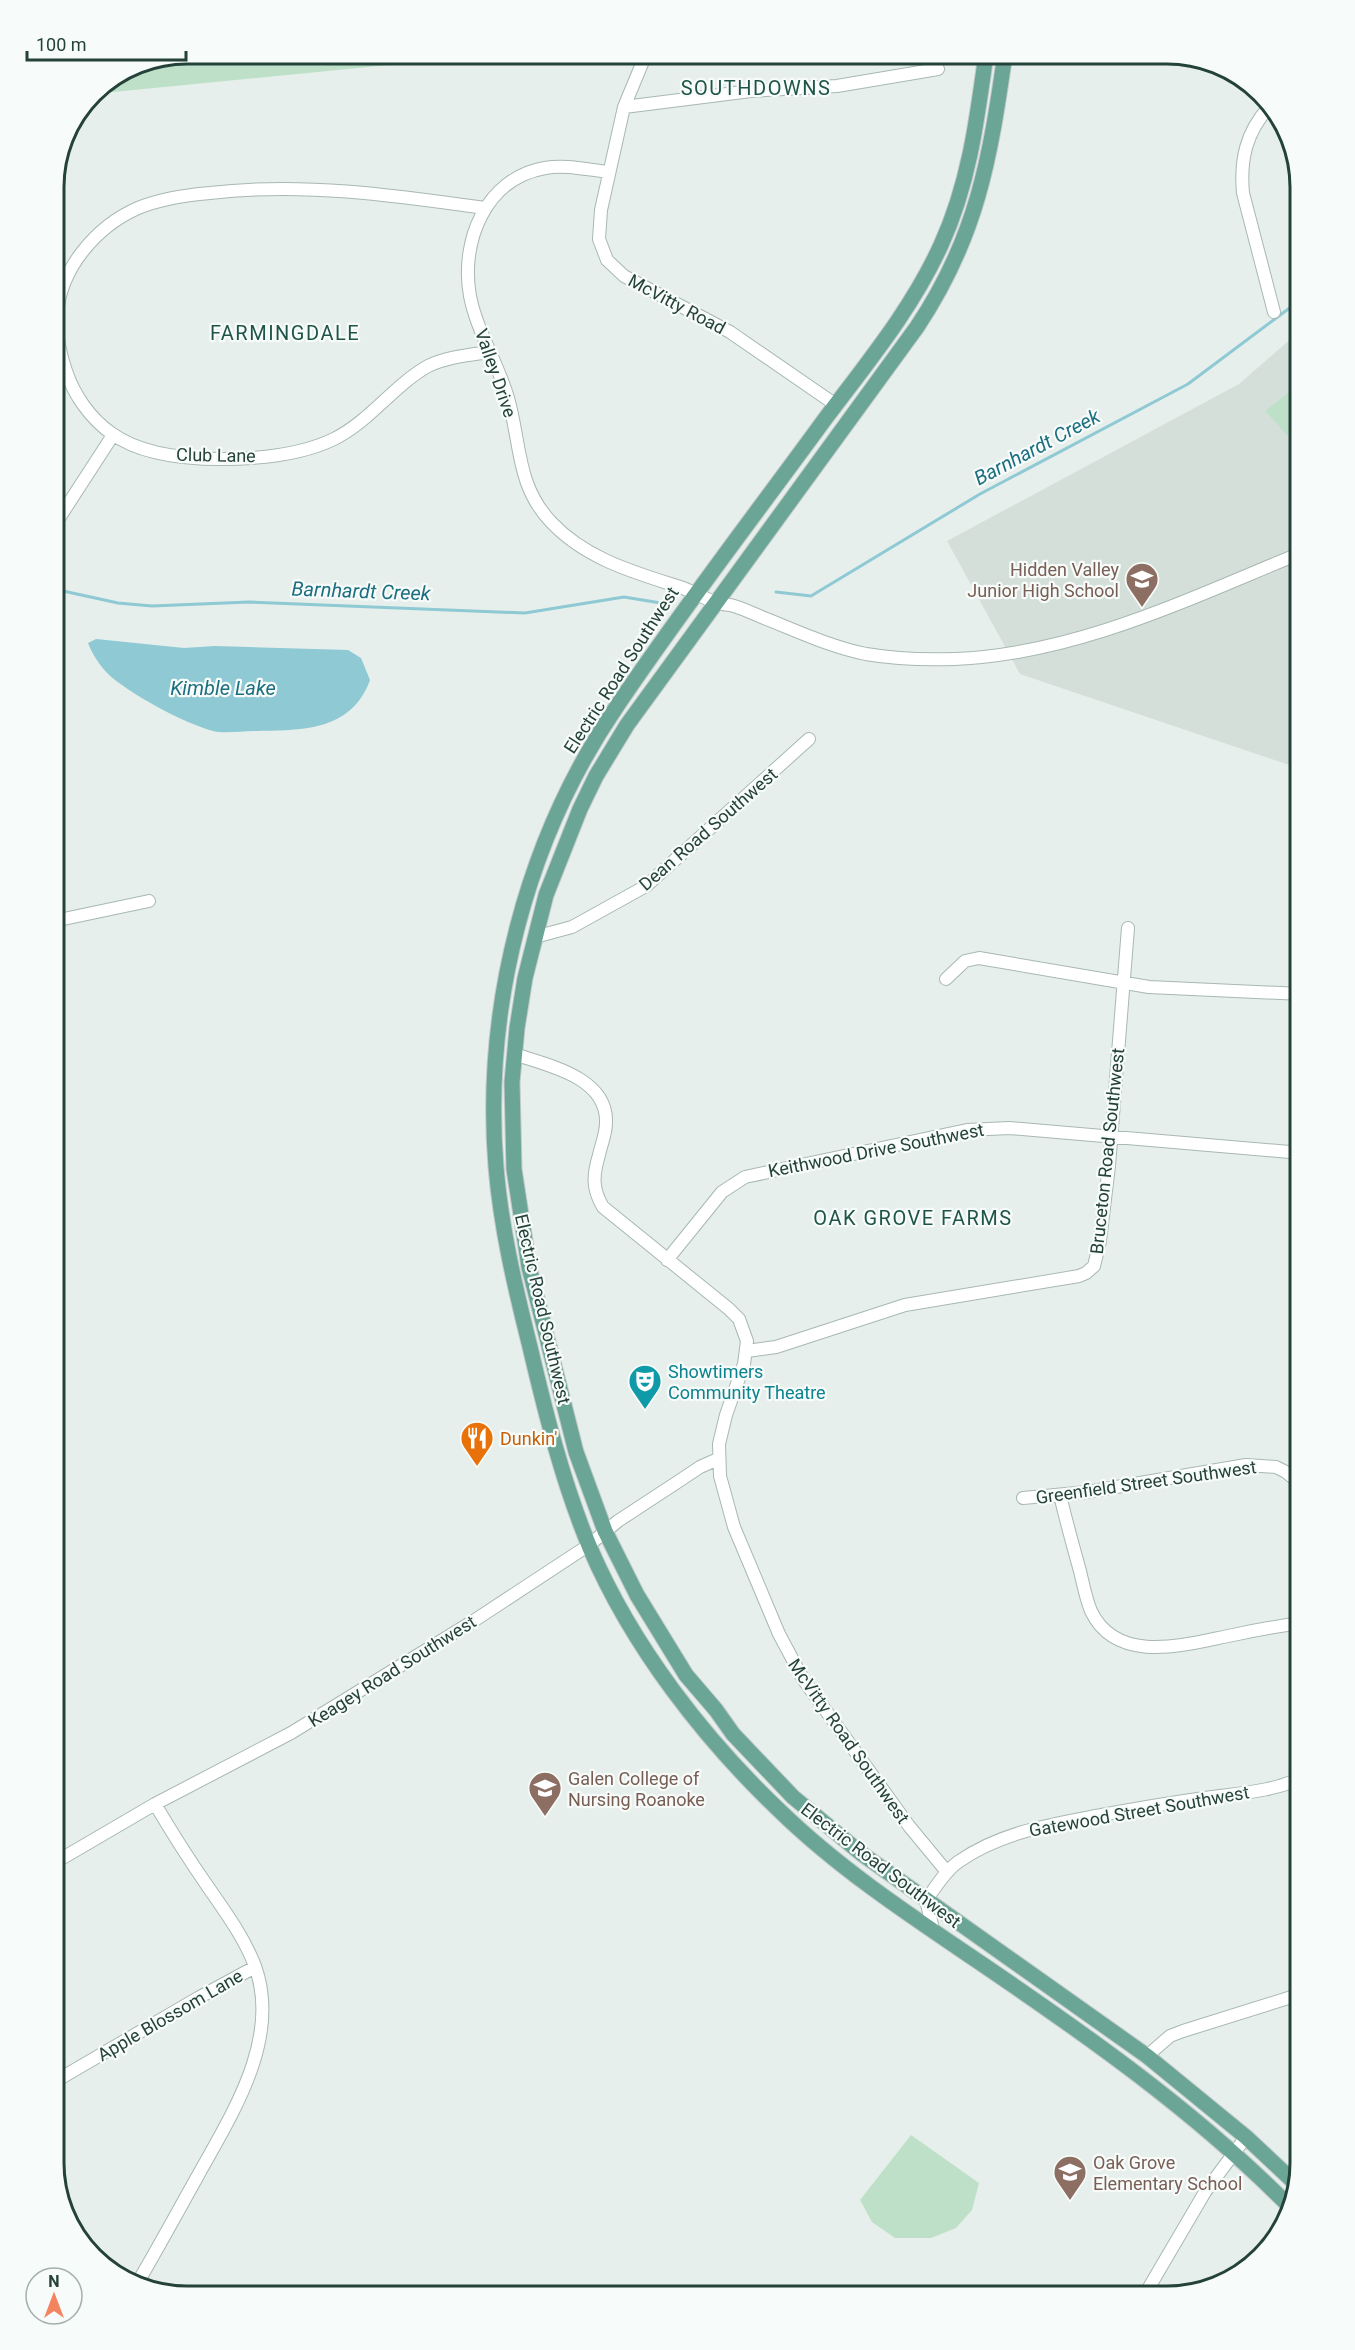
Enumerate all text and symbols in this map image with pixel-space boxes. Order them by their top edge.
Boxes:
scale bar [27,24,186,62]
text: 100 m [36,34,87,55]
district label: SOUTHDOWNS [681,76,831,100]
street label: McVitty Road [625,270,729,338]
district label: FARMINGDALE [210,321,360,345]
street label: Valley Drive [471,326,521,420]
water label: Barnhardt Creek [970,403,1105,490]
street label: Club Lane [176,444,256,466]
place label: Hidden Valley Junior High School [967,559,1119,601]
school or university icon: Hidden Valley Junior High School [1124,561,1160,608]
water label: Barnhardt Creek [291,577,432,605]
street label: Electric Road Southwest [559,583,683,757]
water label: Kimble Lake [170,676,276,700]
street label: Dean Road Southwest [635,763,781,895]
street label: Bruceton Road Southwest [1086,1047,1128,1255]
street label: Keithwood Drive Southwest [766,1119,986,1181]
district label: OAK GROVE FARMS [813,1206,1013,1230]
street label: Electric Road Southwest [511,1212,575,1406]
place label: Showtimers Community Theatre [668,1361,826,1403]
theatre icon: Showtimers Community Theatre [627,1363,663,1410]
restaurant icon: Dunkin' [459,1420,495,1467]
place label: Dunkin' [500,1428,557,1449]
street label: Greenfield Street Southwest [1034,1456,1258,1508]
street label: Keagey Road Southwest [304,1611,480,1731]
street label: McVitty Road Southwest [784,1655,914,1828]
place label: Galen College of Nursing Roanoke [568,1768,705,1810]
school or university icon: Galen College of Nursing Roanoke [527,1770,563,1817]
street label: Gatewood Street Southwest [1027,1781,1251,1841]
street label: Electric Road Southwest [797,1798,965,1932]
street label: Apple Blossom Lane [94,1965,246,2065]
place label: Oak Grove Elementary School [1093,2152,1242,2194]
school or university icon: Oak Grove Elementary School [1052,2154,1088,2201]
north arrow [24,2266,84,2326]
text: N [48,2272,60,2291]

